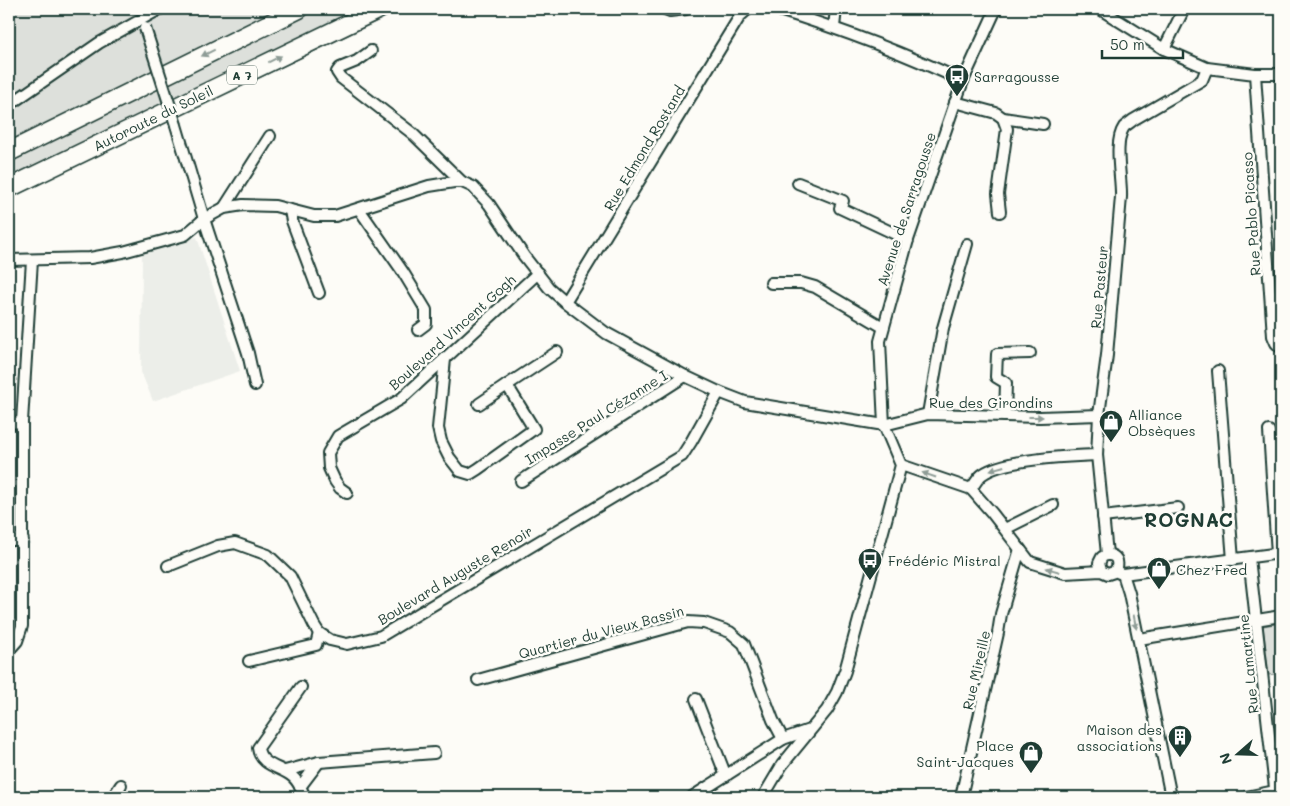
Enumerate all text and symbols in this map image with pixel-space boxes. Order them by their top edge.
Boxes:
scale bar [1102,28,1184,60]
text: 50 m [1110,34,1145,54]
one-way arrow [201,49,215,57]
one-way arrow [268,55,282,63]
bus stop icon: Sarragousse [944,63,970,97]
road number: A 7 [227,66,257,84]
place label: Sarragousse [974,67,1060,86]
street label: Autoroute du Soleil [90,81,216,155]
street label: Rue Edmond Rostand [599,82,689,214]
street label: Avenue de Sarragousse [872,130,940,288]
street label: Rue Pablo Picasso [1237,151,1265,277]
street label: Rue Pasteur [1086,245,1112,329]
street label: Boulevard Vincent Gogh [385,270,520,394]
street label: Impasse Paul Cézanne I [521,365,671,469]
street label: Rue des Girondins [929,393,1053,412]
place label: Alliance Obsèques [1128,405,1196,440]
shop icon: Alliance Obsèques [1098,409,1124,443]
one-way arrow [1029,413,1045,421]
one-way arrow [989,464,1005,472]
one-way arrow [921,471,936,479]
district label: ROGNAC [1144,507,1234,532]
street label: Boulevard Auguste Renoir [374,521,536,629]
bus stop icon: Frédéric Mistral [857,547,883,581]
place label: Frédéric Mistral [888,551,1001,570]
shop icon: Chez Fred [1146,556,1172,590]
place label: Chez Fred [1176,560,1247,579]
one-way arrow [1046,565,1061,573]
street label: Quartier du Vieux Bassin [516,601,686,663]
street label: Rue Lamartine [1233,613,1263,715]
one-way arrow [1131,614,1139,629]
street label: Rue Mireille [958,628,994,712]
place label: Maison des associations [1077,720,1162,755]
building icon: Maison des associations [1167,724,1193,758]
north arrow [1212,728,1262,778]
place label: Place Saint-Jacques [917,736,1014,771]
shop icon: Place Saint-Jacques [1018,740,1044,774]
text: N [1215,750,1236,767]

